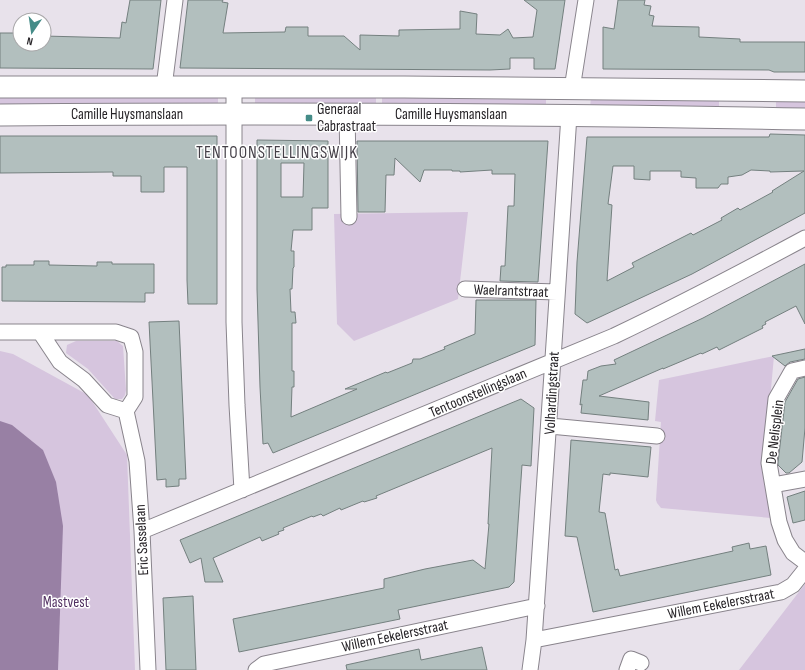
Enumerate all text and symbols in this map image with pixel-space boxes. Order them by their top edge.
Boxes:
north arrow [12,12,52,52]
text: N [25,34,34,48]
place label: Generaal Cabrastraat [317,100,376,136]
street label: Camille Huysmanslaan [71,105,183,124]
street label: Camille Huysmanslaan [395,105,507,124]
marker: Generaal Cabrastraat [304,113,314,123]
district label: TENTOONSTELLINGSWIJK [196,143,358,163]
street label: Waelrantstraat [473,280,549,302]
street label: Volhardingstraat [540,351,564,435]
street label: Tentoonstellingslaan [426,364,530,422]
street label: De Nelisplein [762,399,788,465]
street label: Eric Sasselaan [131,504,153,576]
street label: Willem Eekelersstraat [666,584,776,624]
park label: Mastvest [43,593,90,612]
street label: Willem Eekelersstraat [340,615,450,657]

